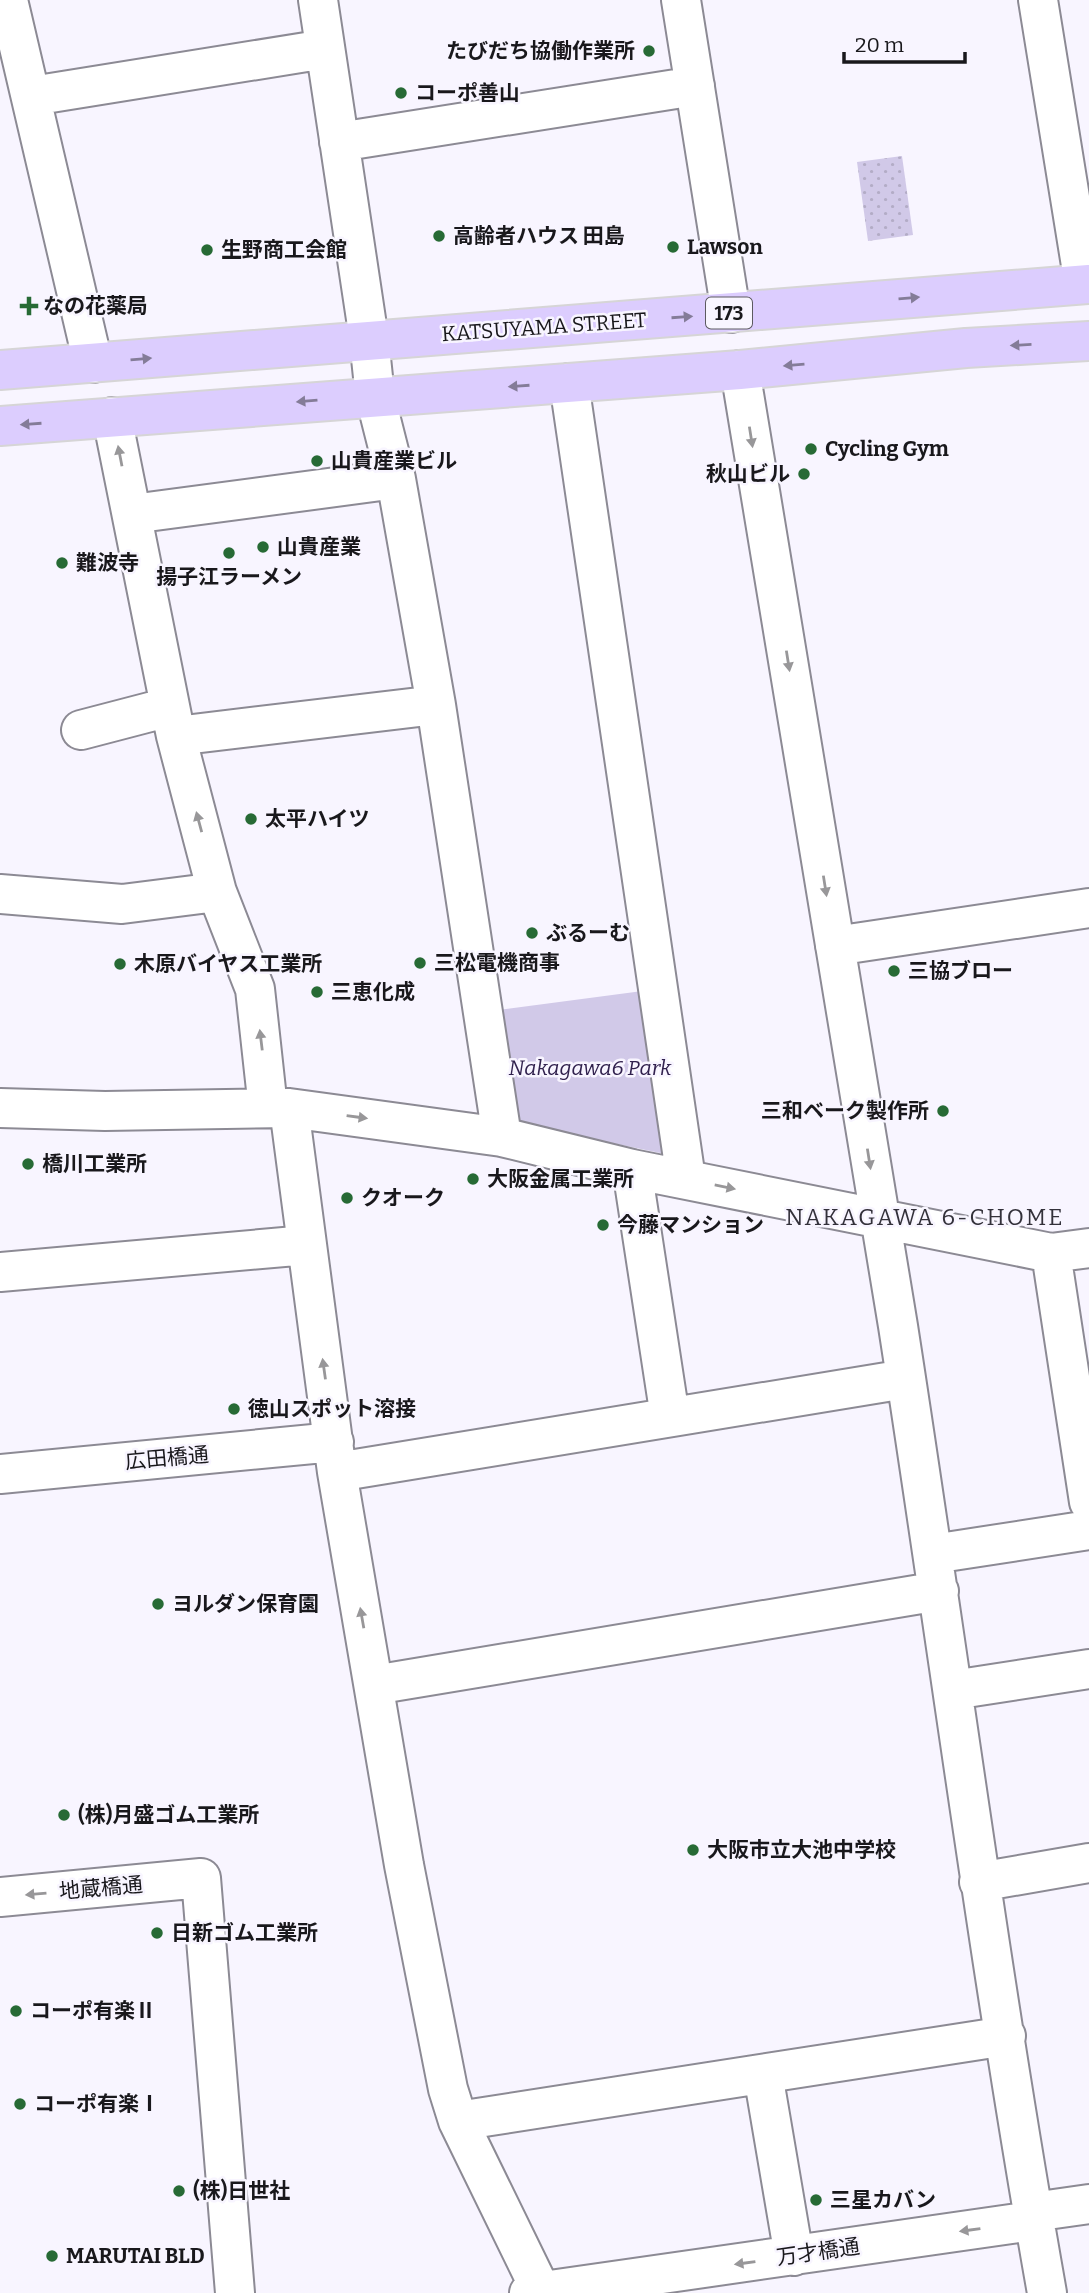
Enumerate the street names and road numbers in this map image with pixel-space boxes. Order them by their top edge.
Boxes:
road number: 173 [706,298,752,328]
street label: KATSUYAMA STREET [441,307,647,347]
street label: 広田橋通 [124,1441,210,1475]
street label: 地蔵橋通 [58,1871,144,1905]
street label: 万才橋通 [775,2233,861,2271]

